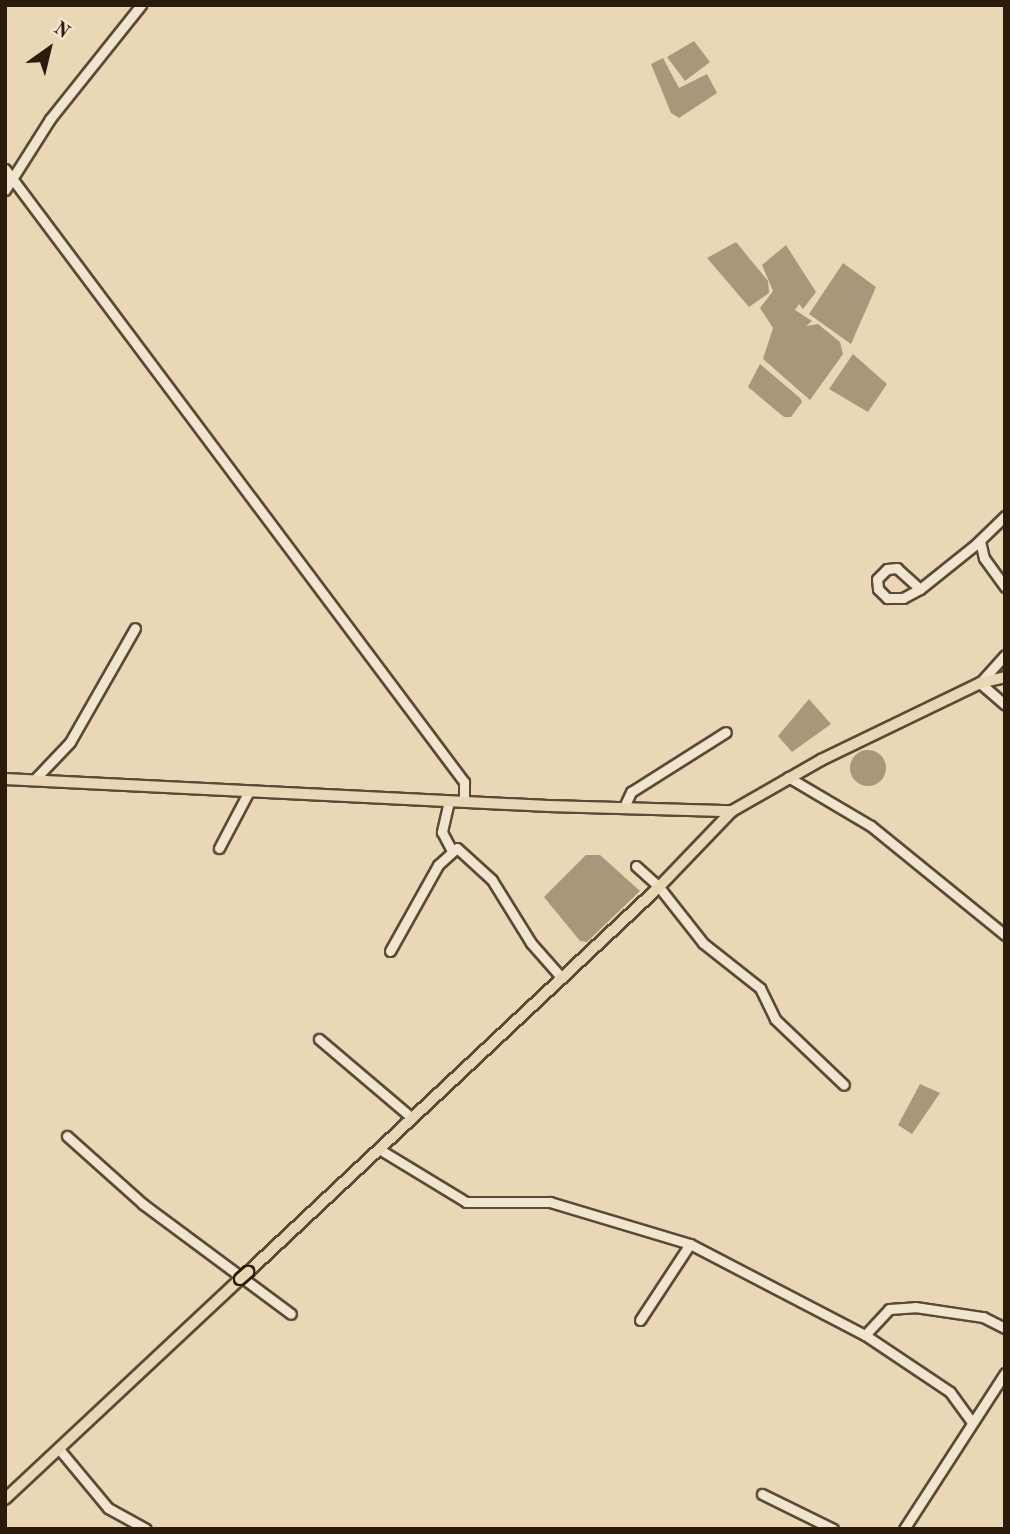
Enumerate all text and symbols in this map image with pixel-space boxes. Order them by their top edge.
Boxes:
north arrow [14,14,84,84]
text: N [50,19,72,43]

